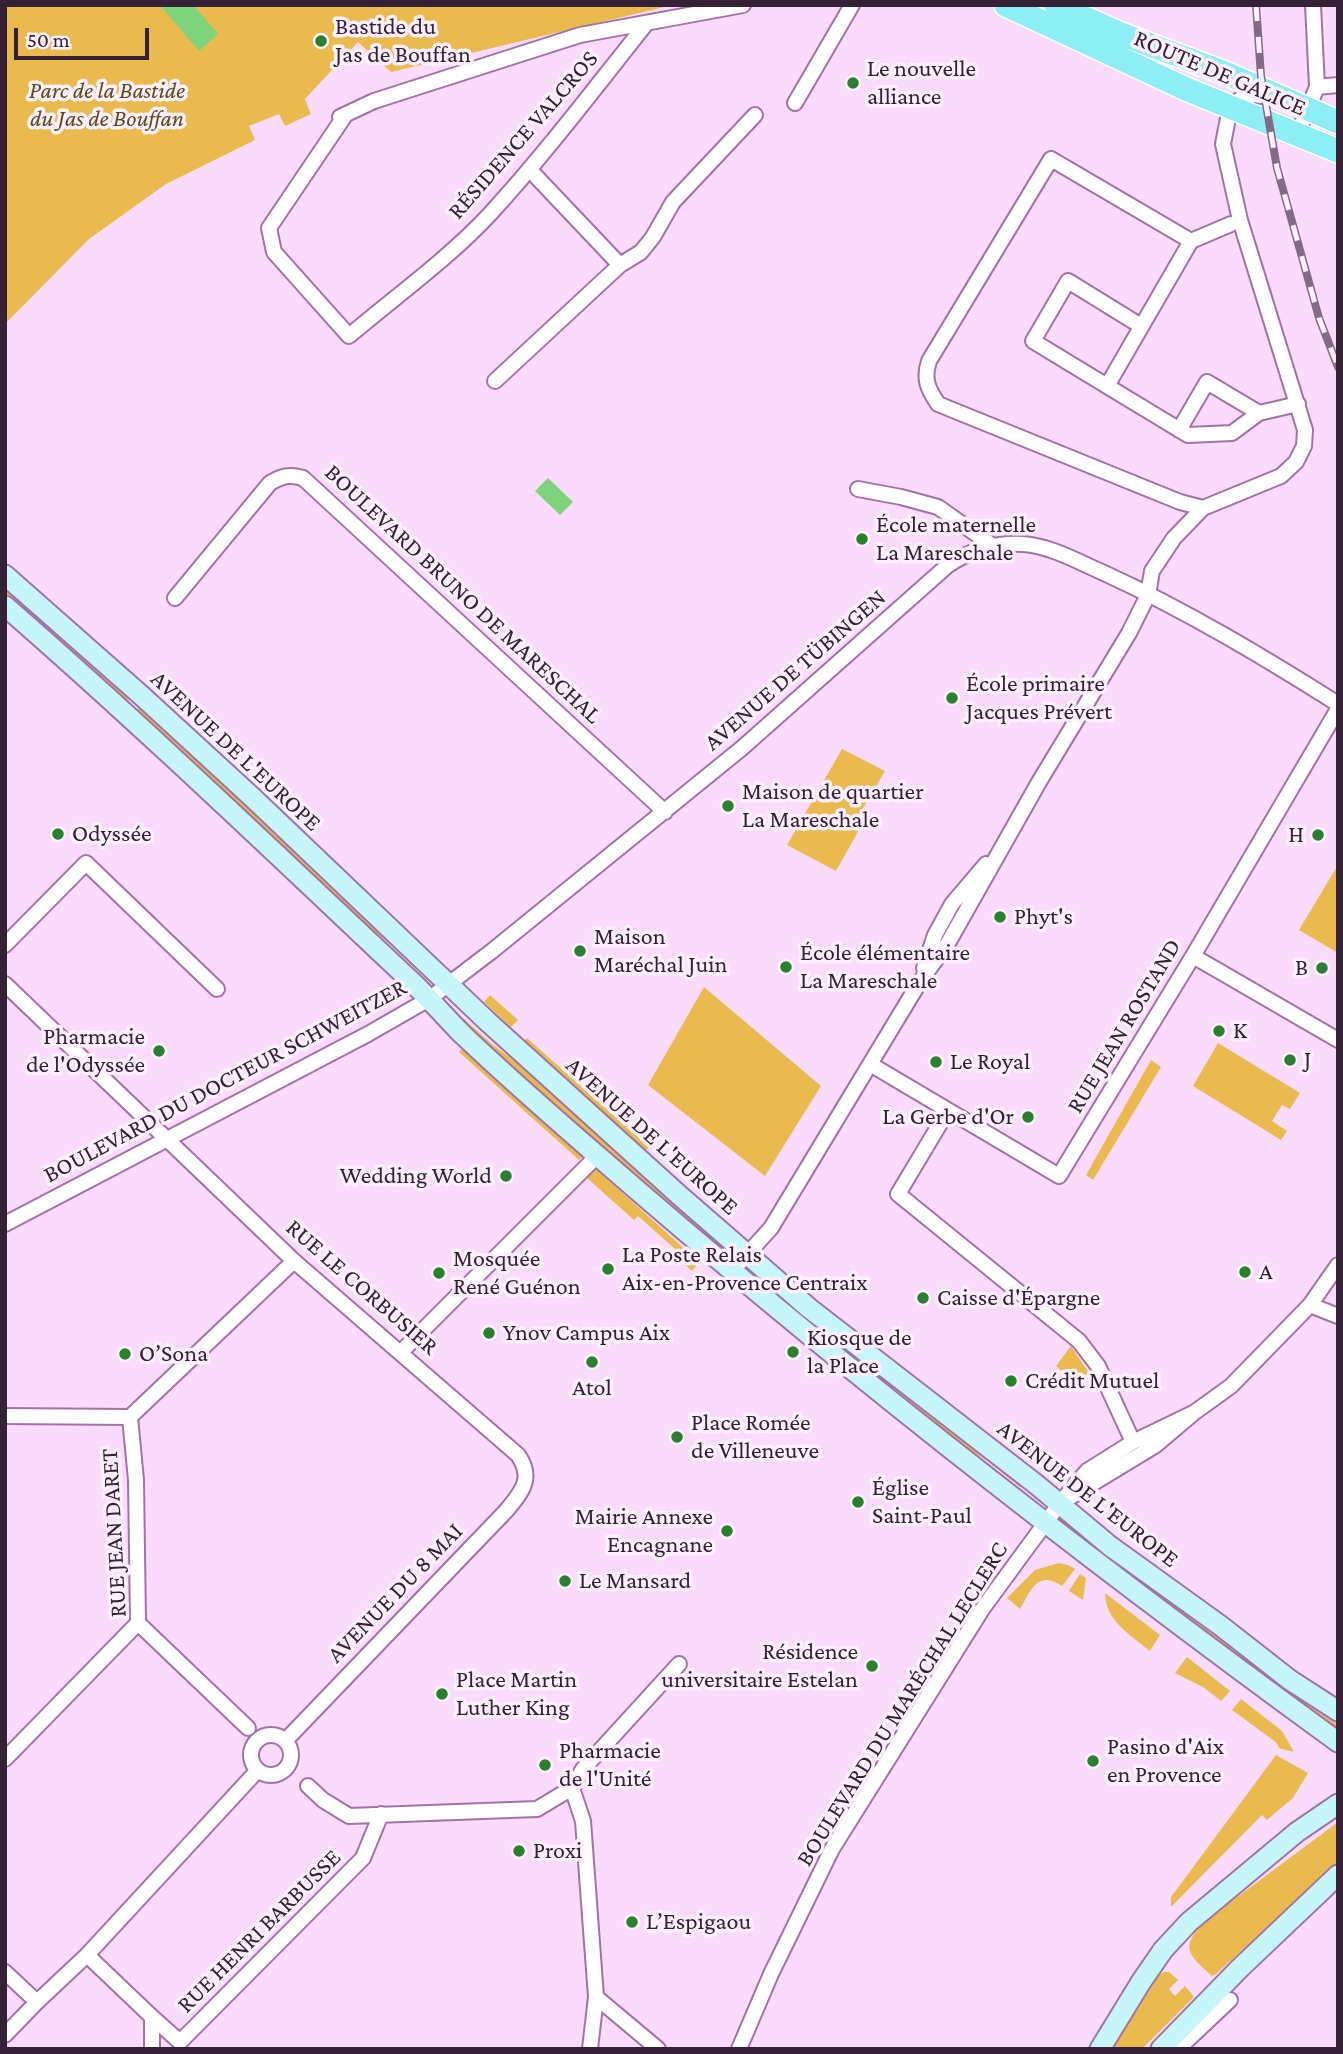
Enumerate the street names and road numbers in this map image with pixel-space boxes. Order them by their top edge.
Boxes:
street label: ROUTE DE GALICE [1130,24,1310,122]
street label: RÉSIDENCE VALCROS [442,45,604,225]
street label: BOULEVARD BRUNO DE MARESCHAL [319,458,607,730]
street label: AVENUE DE TÜBINGEN [698,583,892,757]
street label: AVENUE DE L'EUROPE [145,665,327,837]
street label: RUE JEAN ROSTAND [1061,934,1187,1118]
street label: BOULEVARD DU DOCTEUR SCHWEITZER [39,973,411,1189]
street label: AVENUE DE L'EUROPE [560,1051,744,1221]
street label: RUE LE CORBUSIER [280,1213,444,1361]
street label: AVENUE DE L'EUROPE [991,1414,1185,1574]
street label: RUE JEAN DARET [95,1448,133,1618]
street label: AVENUE DU 8 MAI [321,1517,469,1669]
street label: BOULEVARD DU MARÉCHAL LECLERC [790,1537,1014,1871]
street label: RUE HENRI BARBUSSE [171,1843,347,2019]

